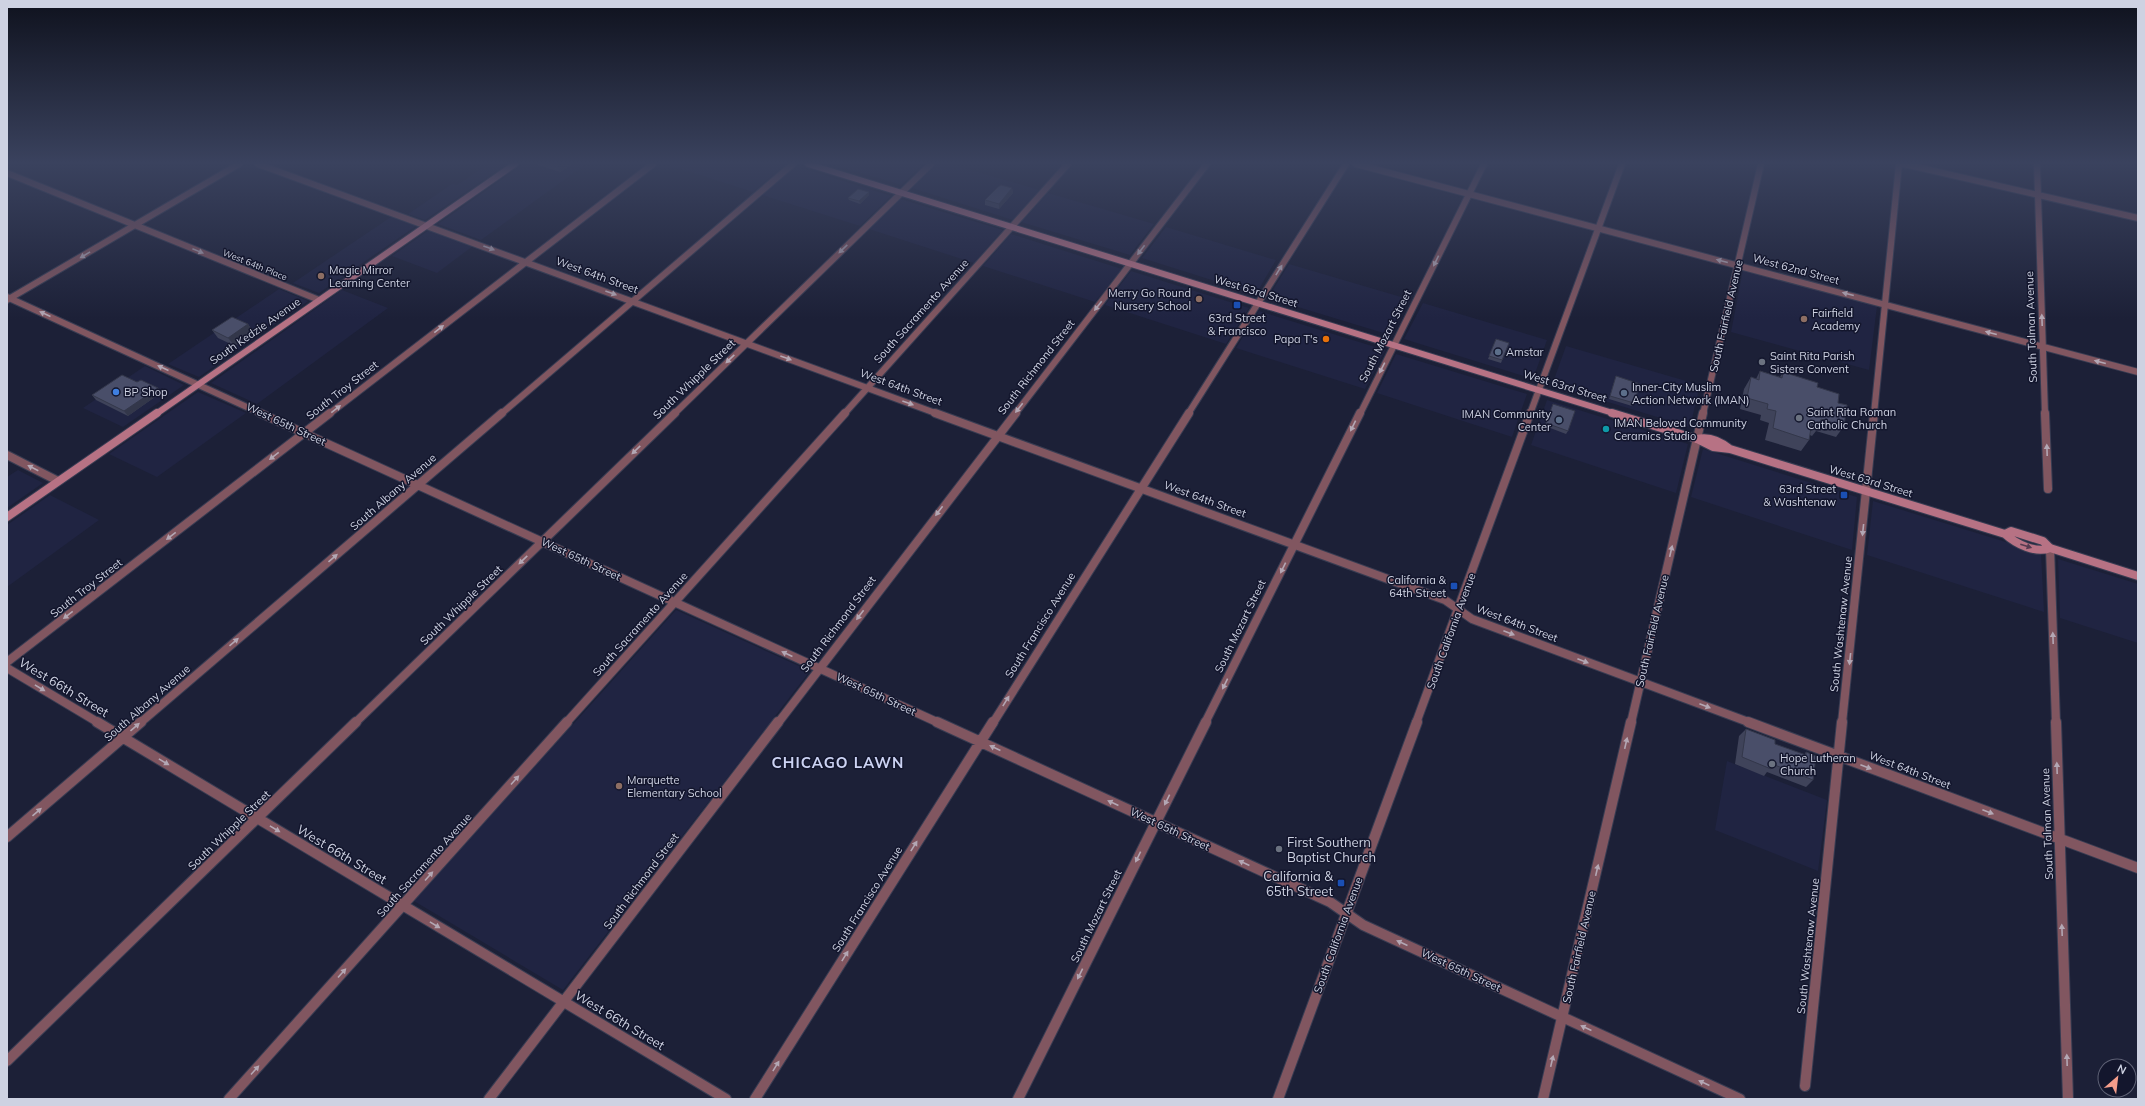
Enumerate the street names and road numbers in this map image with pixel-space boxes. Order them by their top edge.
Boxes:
street label: West 64th Place [221,247,289,283]
street label: West 62nd Street [1751,251,1841,287]
street label: West 64th Street [554,254,640,296]
street label: South Sacramento Avenue [870,256,972,366]
street label: South Fairfield Avenue [1706,258,1746,374]
street label: South Talman Avenue [2022,271,2040,383]
street label: West 63rd Street [1212,272,1300,310]
street label: South Mozart Street [1356,287,1414,385]
street label: South Kedzie Avenue [207,294,303,368]
street label: South Richmond Street [994,316,1078,417]
street label: South Whipple Street [650,336,738,422]
street label: South Troy Street [303,357,381,423]
street label: West 64th Street [858,366,944,408]
street label: West 63rd Street [1521,367,1609,405]
street label: West 65th Street [244,399,328,449]
street label: South Albany Avenue [347,451,439,533]
street label: West 63rd Street [1827,462,1915,500]
street label: West 64th Street [1162,478,1248,520]
street label: West 65th Street [539,534,623,584]
street label: South Troy Street [47,555,125,621]
street label: South Washtenaw Avenue [1827,556,1855,692]
street label: South Whipple Street [417,562,505,648]
street label: South Sacramento Avenue [589,569,691,679]
street label: South Francisco Avenue [1002,570,1078,680]
street label: South California Avenue [1423,571,1479,691]
street label: South Richmond Street [797,573,879,675]
street label: South Fairfield Avenue [1632,573,1672,689]
street label: South Mozart Street [1211,577,1269,675]
street label: West 64th Street [1474,601,1560,645]
street label: West 66th Street [16,654,112,720]
street label: South Albany Avenue [101,662,193,744]
street label: West 65th Street [834,669,918,719]
street label: West 64th Street [1867,748,1953,792]
street label: South Talman Avenue [2038,768,2056,880]
street label: South Whipple Street [185,787,273,873]
street label: West 65th Street [1128,804,1212,854]
street label: South Sacramento Avenue [373,810,475,920]
street label: West 66th Street [294,821,390,887]
street label: South Richmond Street [600,830,682,932]
street label: South Francisco Avenue [829,844,905,954]
street label: South Mozart Street [1067,867,1125,965]
street label: South California Avenue [1310,875,1366,995]
street label: South Washtenaw Avenue [1794,878,1822,1014]
street label: South Fairfield Avenue [1559,889,1599,1005]
street label: West 65th Street [1419,945,1503,995]
street label: West 66th Street [572,987,668,1053]

